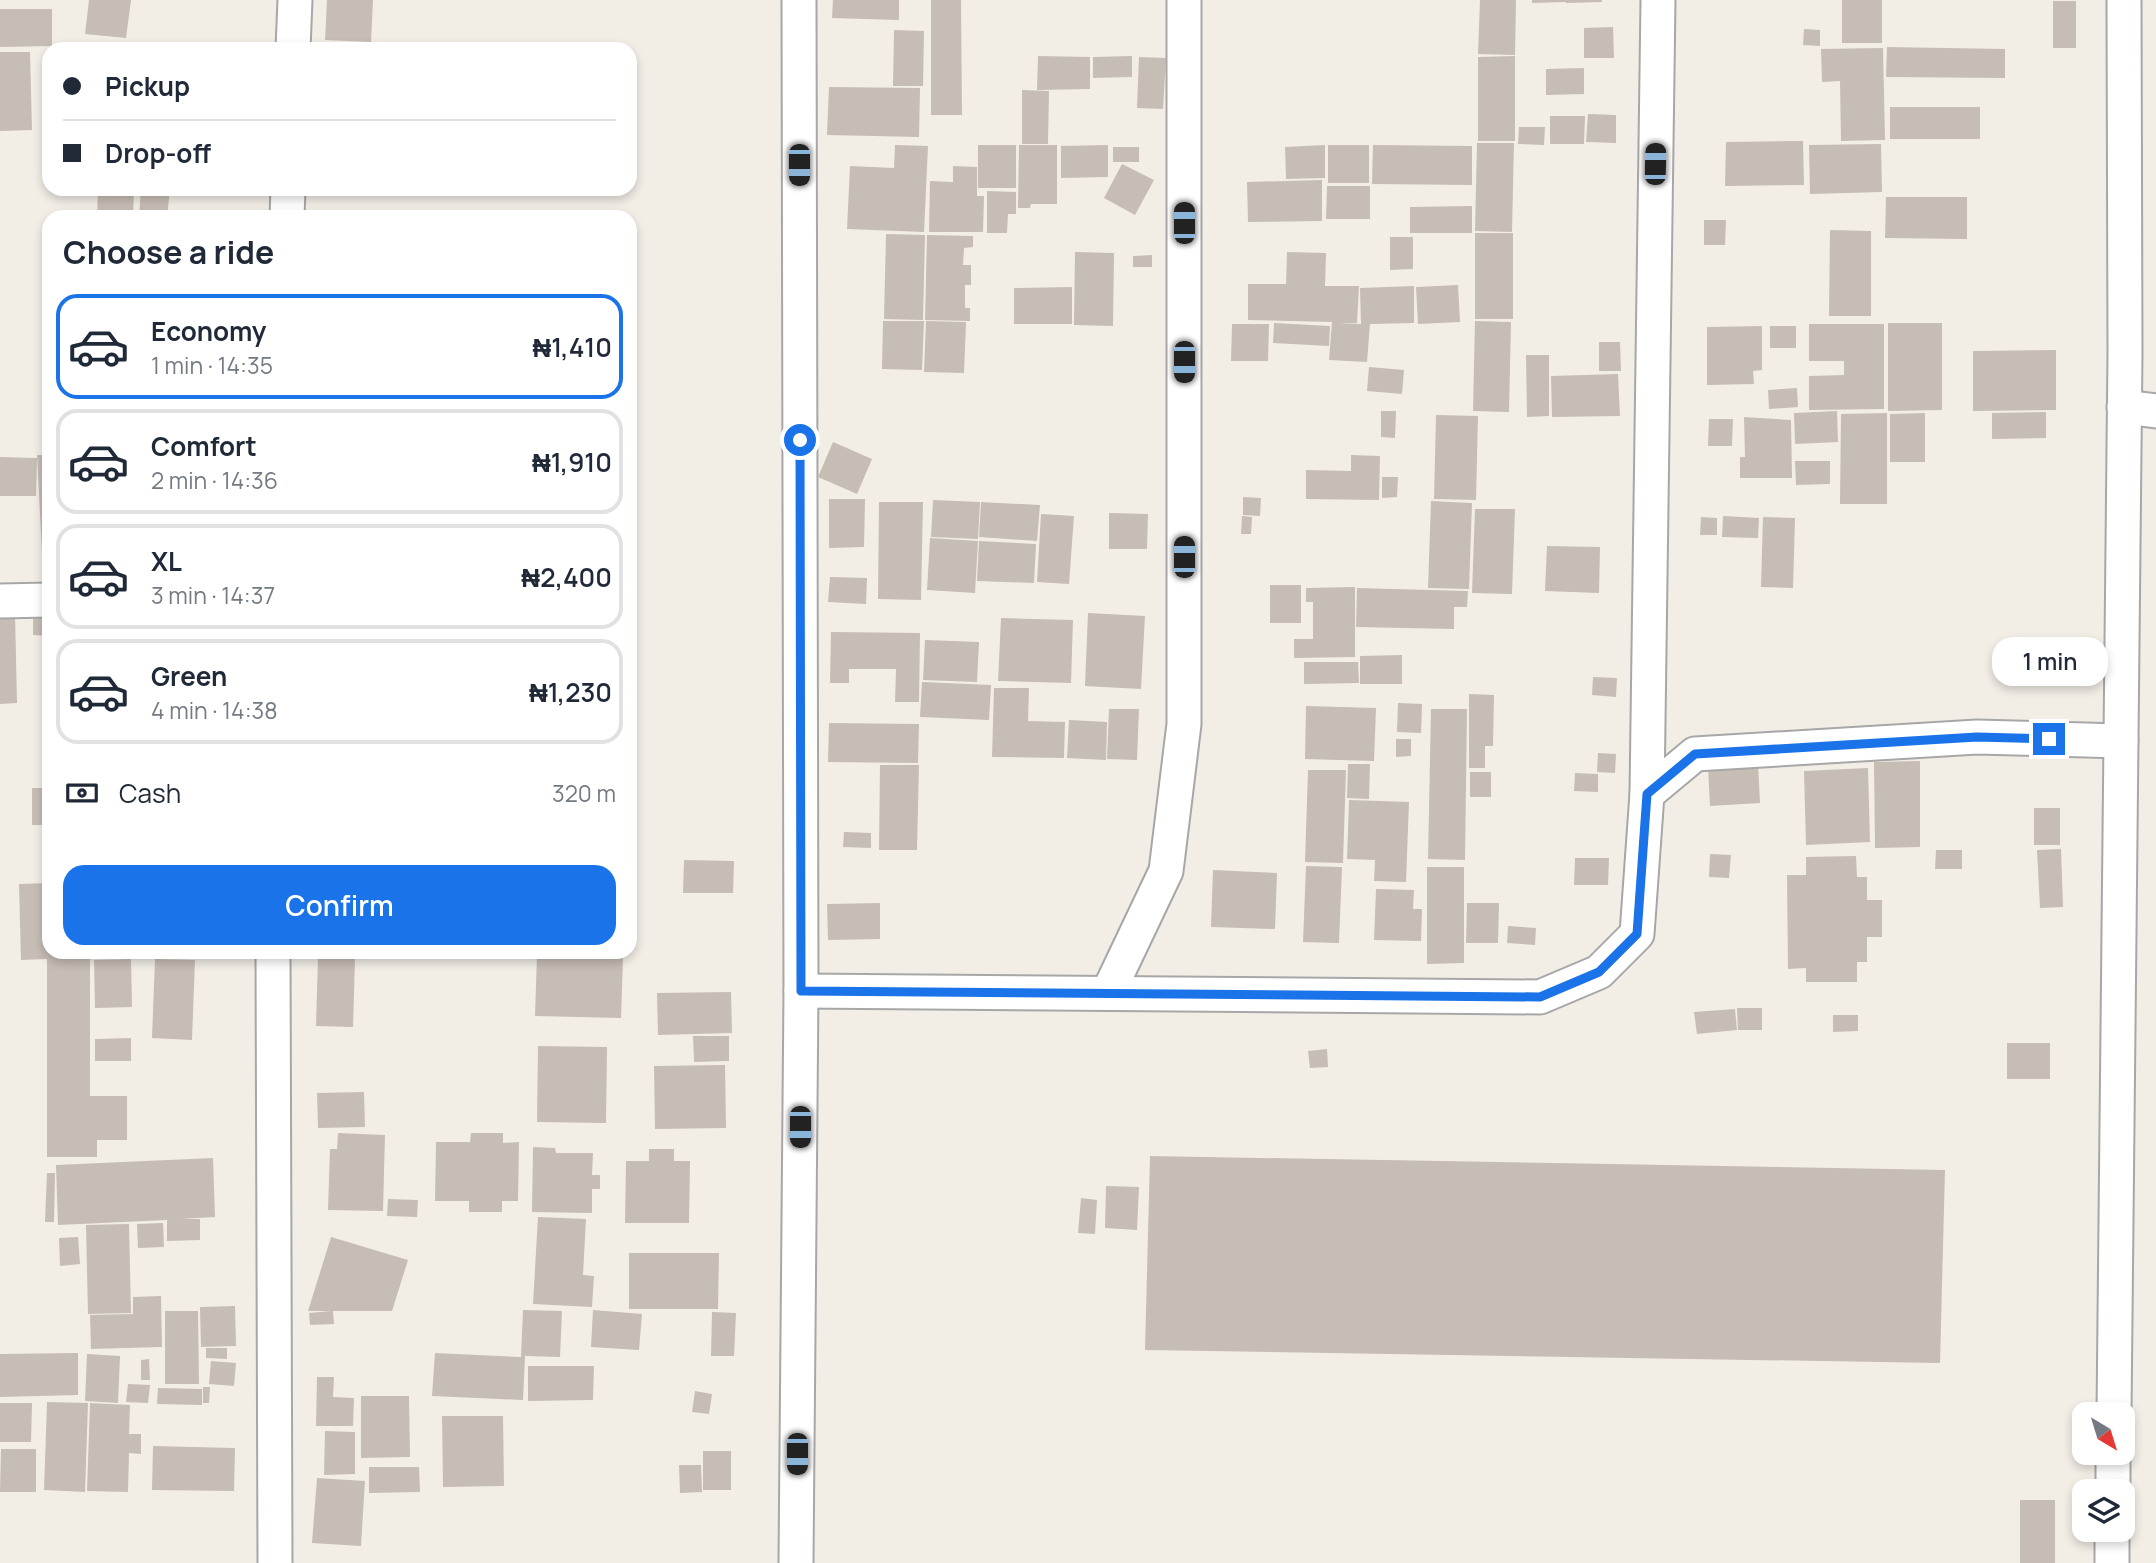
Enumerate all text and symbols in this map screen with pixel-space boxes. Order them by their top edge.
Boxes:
text: Pickup [105,68,190,104]
text: Drop-off [105,135,211,171]
car [1645,143,1666,185]
car [789,144,810,186]
car [1174,202,1195,244]
text: Choose a ride [63,230,274,274]
text: Economy [151,313,266,349]
icon: car [67,315,130,378]
text: ₦1,410 [532,329,612,365]
car [1174,341,1195,383]
text: 1 min · 14:35 [151,349,273,381]
route start [784,424,816,456]
text: Comfort [151,428,257,464]
icon: car [67,430,130,493]
text: ₦1,910 [532,444,612,480]
text: 2 min · 14:36 [151,464,278,496]
car [1174,536,1195,578]
text: XL [151,543,182,579]
icon: car [67,545,130,608]
text: ₦2,400 [521,559,612,595]
text: 3 min · 14:37 [151,579,275,611]
callout: 1 min [1991,638,2107,686]
text: 1 min [2023,645,2077,677]
text: Green [151,658,227,694]
icon: car [67,660,130,723]
text: ₦1,230 [529,674,612,710]
text: 4 min · 14:38 [151,694,278,726]
route end [2033,723,2065,755]
icon: cash [63,774,101,812]
text: Cash [119,775,181,811]
text: 320 m [552,777,616,809]
button: Confirm [63,865,616,945]
car [790,1106,811,1148]
north arrow [2072,1402,2135,1465]
map controls [2072,1402,2135,1542]
car [787,1433,808,1475]
button: layers [2072,1479,2135,1542]

